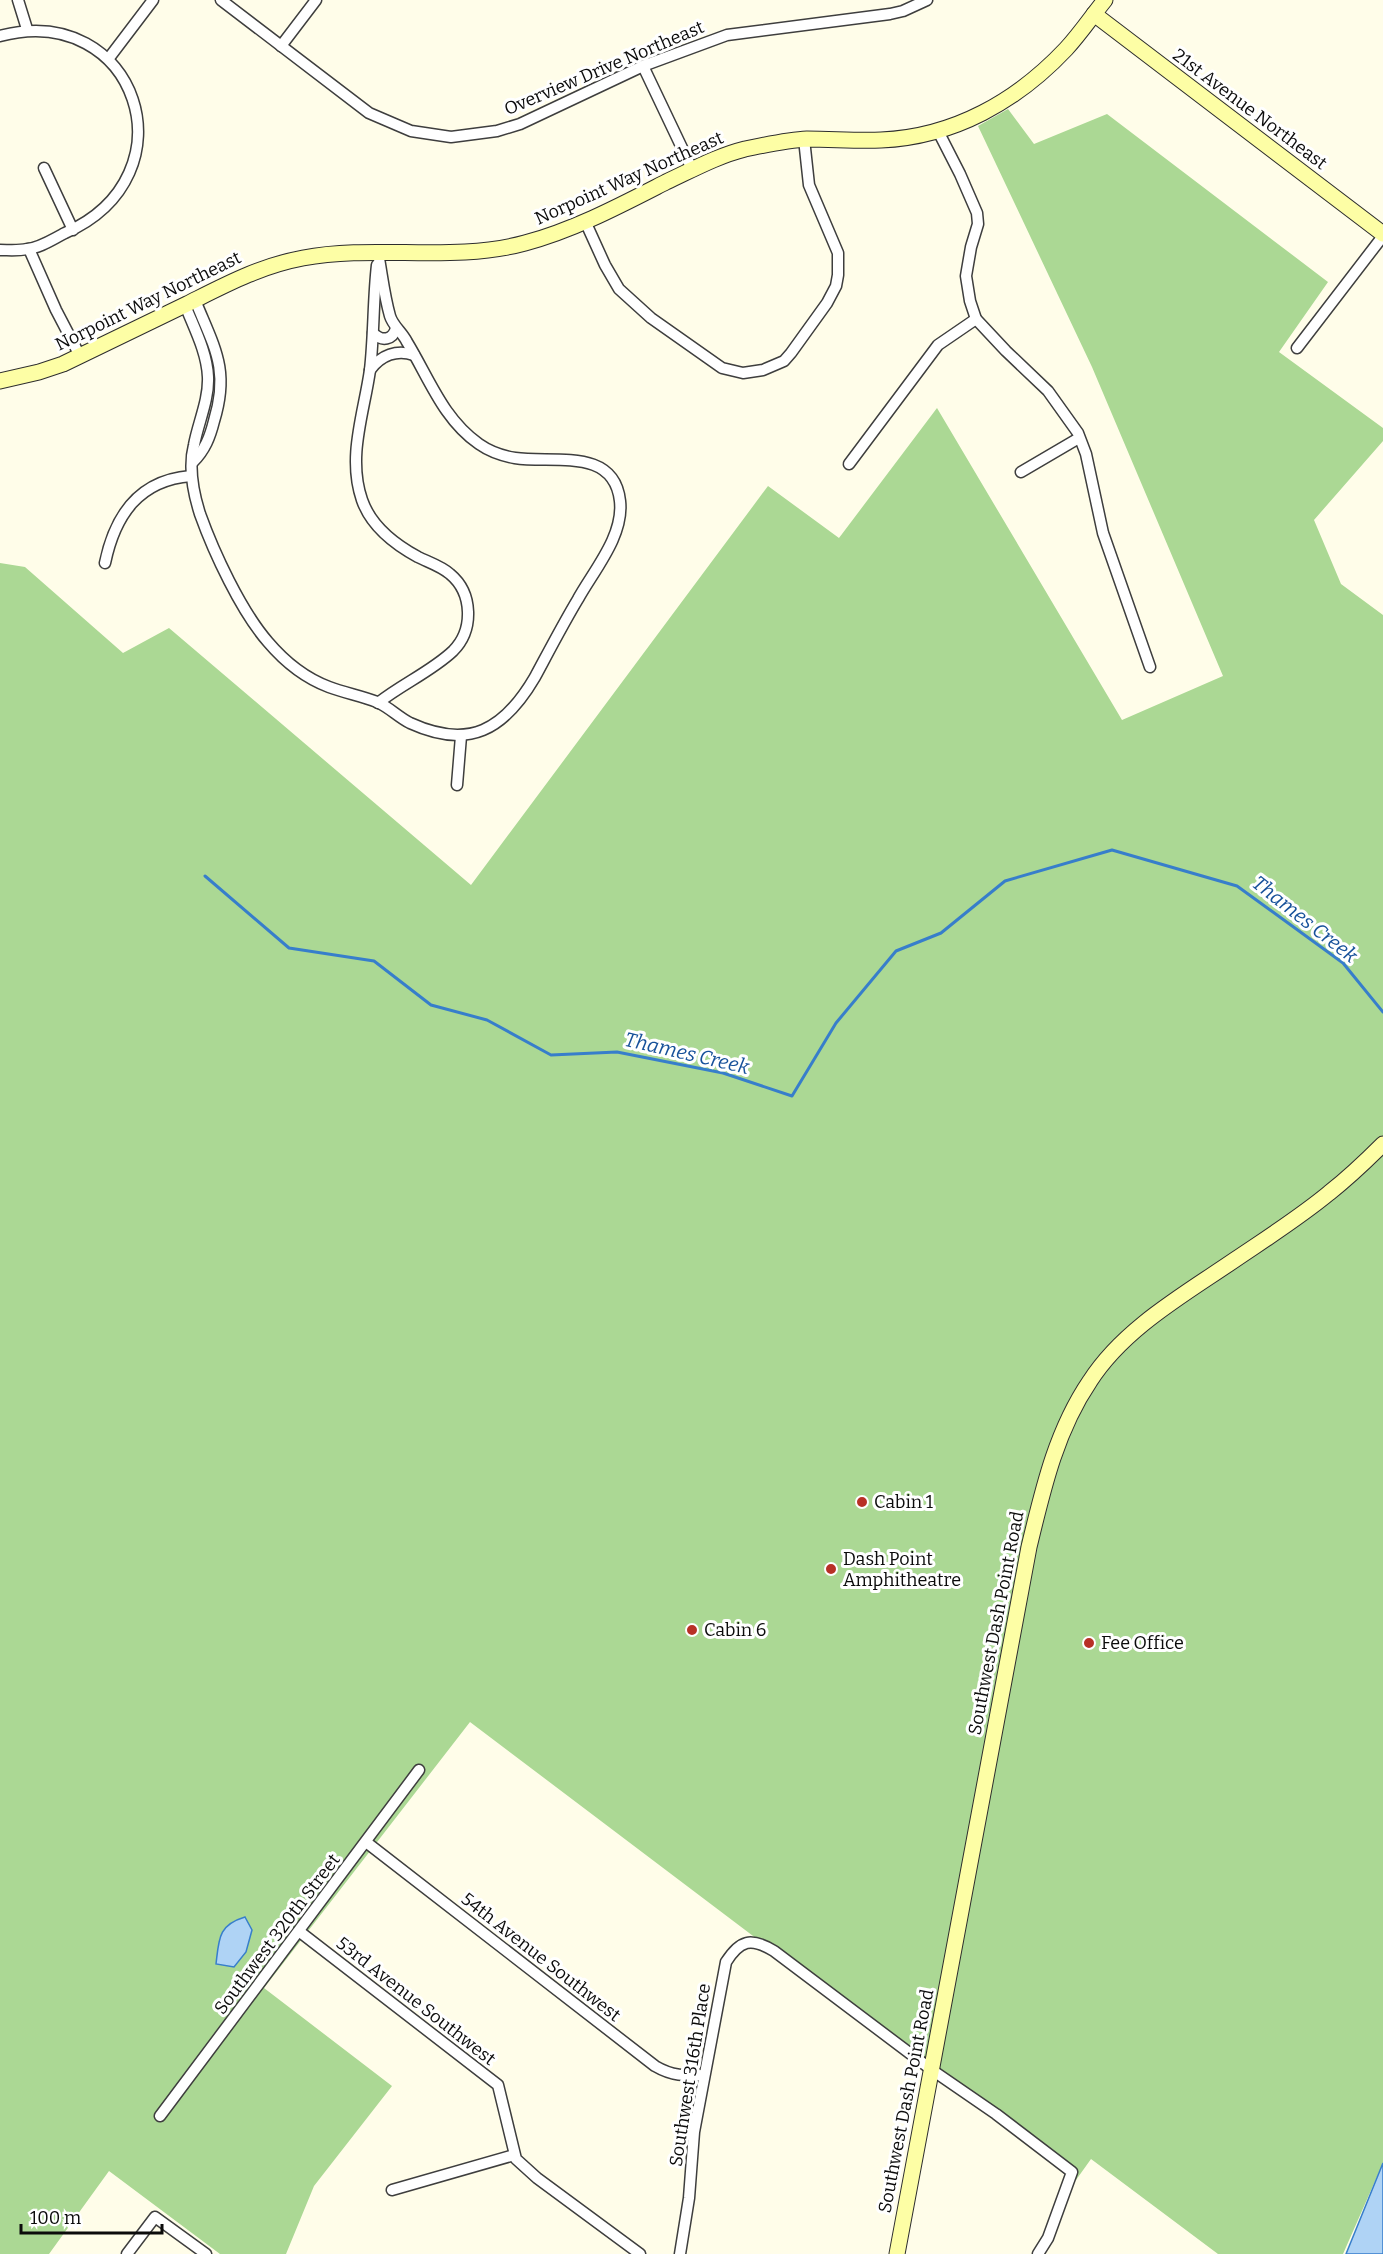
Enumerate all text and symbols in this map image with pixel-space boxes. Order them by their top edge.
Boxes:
street label: Overview Drive Northeast [501,16,708,120]
street label: 21st Avenue Northeast [1169,44,1332,174]
street label: Norpoint Way Northeast [531,126,727,230]
street label: Norpoint Way Northeast [52,246,245,356]
water label: Thames Creek [1248,870,1363,968]
water label: Thames Creek [622,1027,752,1079]
place label: Cabin 1 [874,1491,934,1513]
marker: Cabin 1 [855,1495,869,1509]
street label: Southwest Dash Point Road [963,1509,1029,1737]
place label: Dash Point Amphitheatre [843,1548,961,1591]
marker: Dash Point Amphitheatre [824,1562,838,1576]
place label: Cabin 6 [704,1619,766,1641]
marker: Cabin 6 [685,1623,699,1637]
place label: Fee Office [1101,1632,1184,1654]
marker: Fee Office [1082,1636,1096,1650]
street label: Southwest 320th Street [209,1849,345,2019]
street label: 54th Avenue Southwest [457,1888,625,2026]
street label: 53rd Avenue Southwest [332,1932,500,2070]
street label: Southwest 316th Place [665,1982,715,2168]
street label: Southwest Dash Point Road [873,1987,939,2215]
scale bar [21,2197,162,2235]
text: 100 m [30,2207,81,2229]

